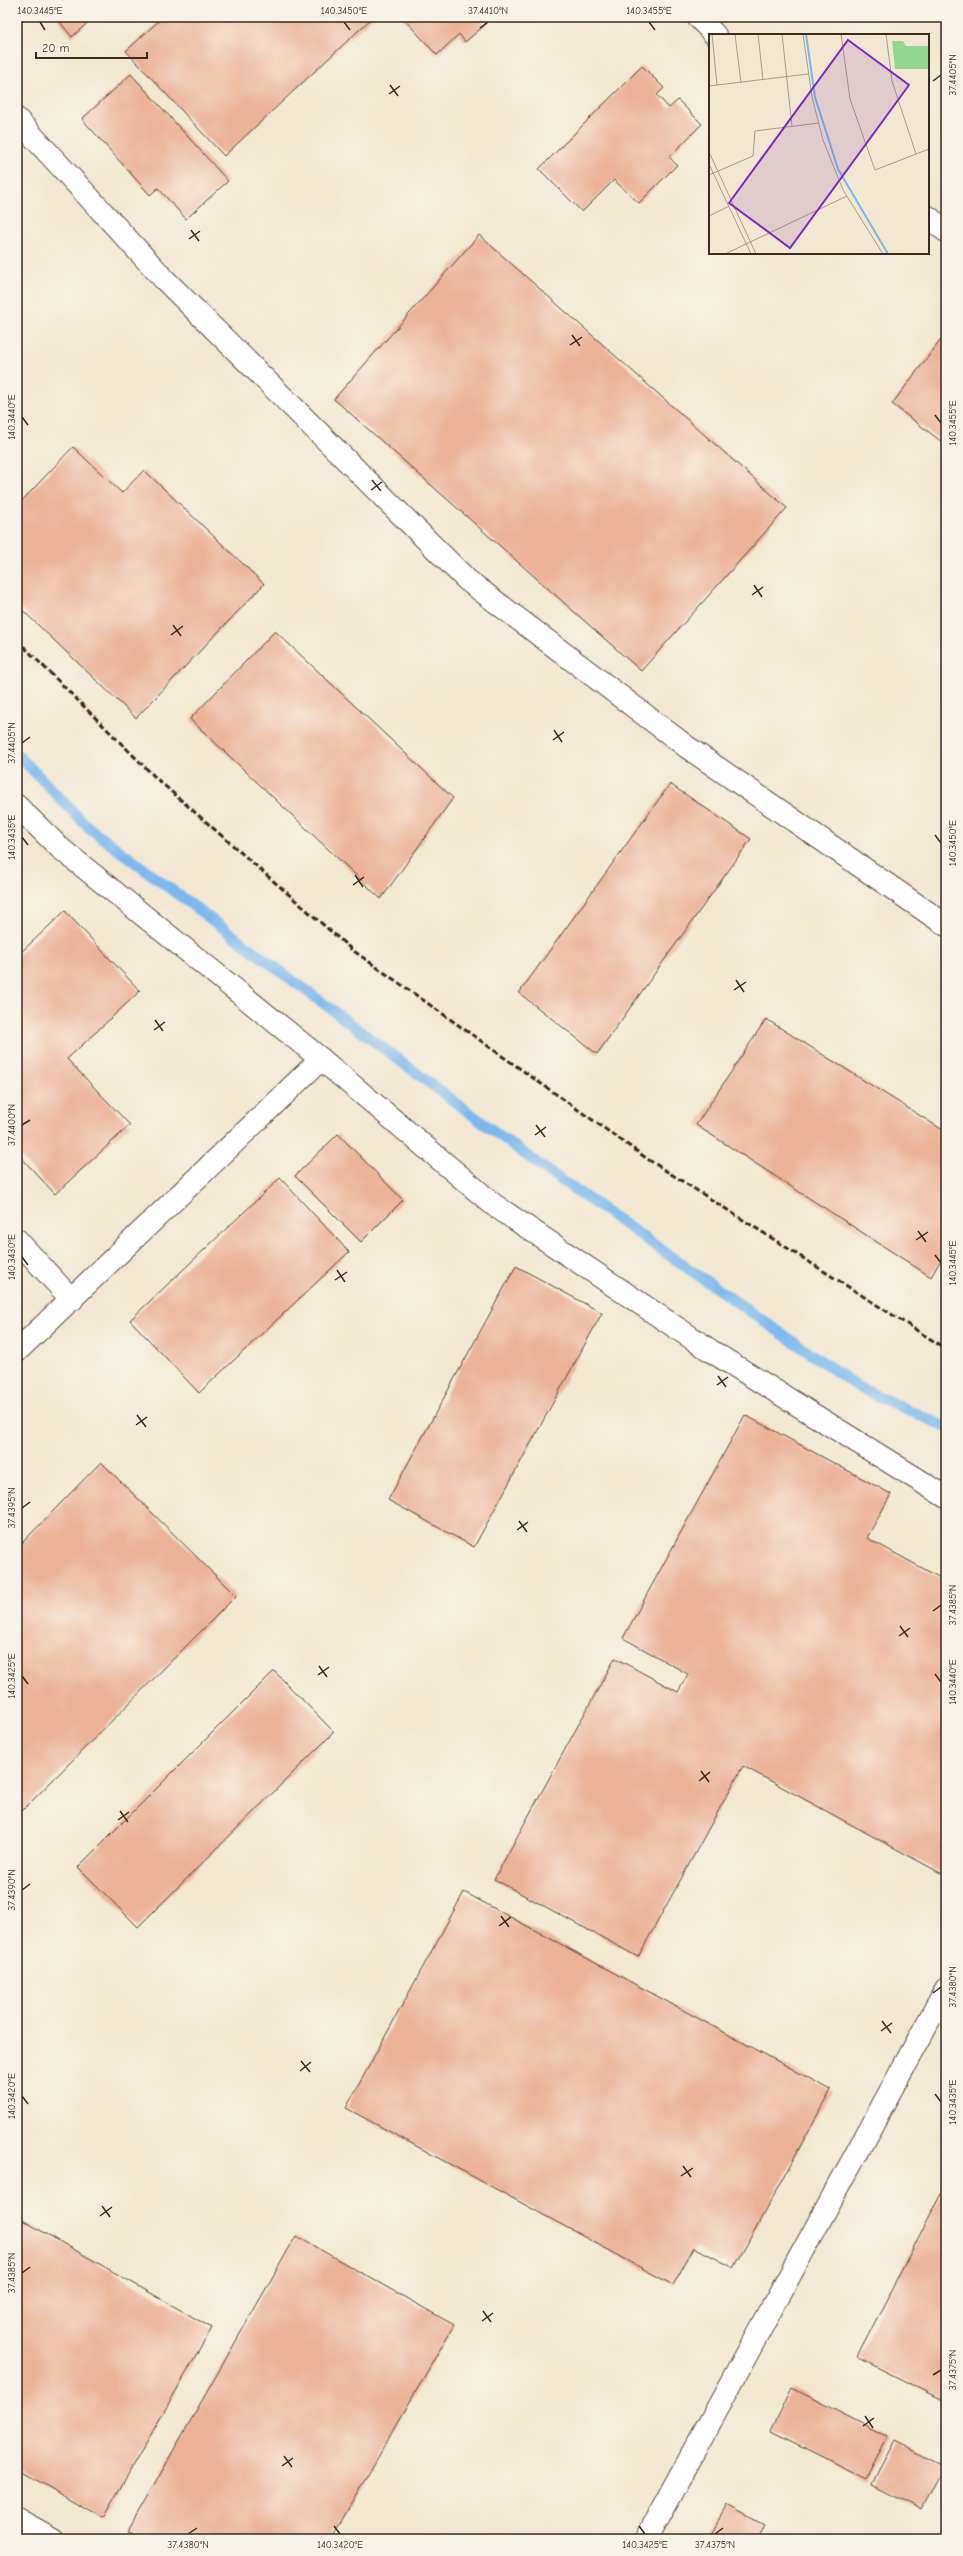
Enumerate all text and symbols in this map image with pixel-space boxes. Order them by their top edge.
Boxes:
text: 140.3445°E [17,5,63,17]
text: 140.3450°E [321,5,367,17]
text: 37.4410°N [468,5,508,17]
text: 140.3455°E [626,5,672,17]
scale bar [36,34,147,60]
inset map [709,34,929,254]
text: 20 m [42,41,70,55]
text: 37.4405°N [947,54,959,96]
text: 140.3440°E [6,394,18,440]
text: 140.3455°E [947,400,959,446]
text: 37.4405°N [6,722,18,764]
text: 140.3435°E [6,814,18,860]
text: 140.3450°E [947,820,959,866]
text: 37.4400°N [6,1104,18,1146]
text: 140.3430°E [6,1234,18,1280]
text: 140.3445°E [947,1240,959,1286]
text: 37.4395°N [6,1488,18,1529]
text: 37.4385°N [947,1585,959,1625]
text: 140.3425°E [6,1653,18,1699]
text: 140.3440°E [947,1659,959,1705]
text: 37.4390°N [6,1869,18,1911]
text: 37.4380°N [947,1966,959,2008]
text: 140.3420°E [6,2073,18,2119]
text: 140.3435°E [947,2079,959,2125]
text: 37.4385°N [6,2253,18,2293]
text: 37.4375°N [947,2350,959,2390]
text: 37.4380°N [167,2539,209,2551]
text: 140.3420°E [317,2539,363,2551]
text: 140.3425°E [622,2539,668,2551]
text: 37.4375°N [695,2539,735,2551]

